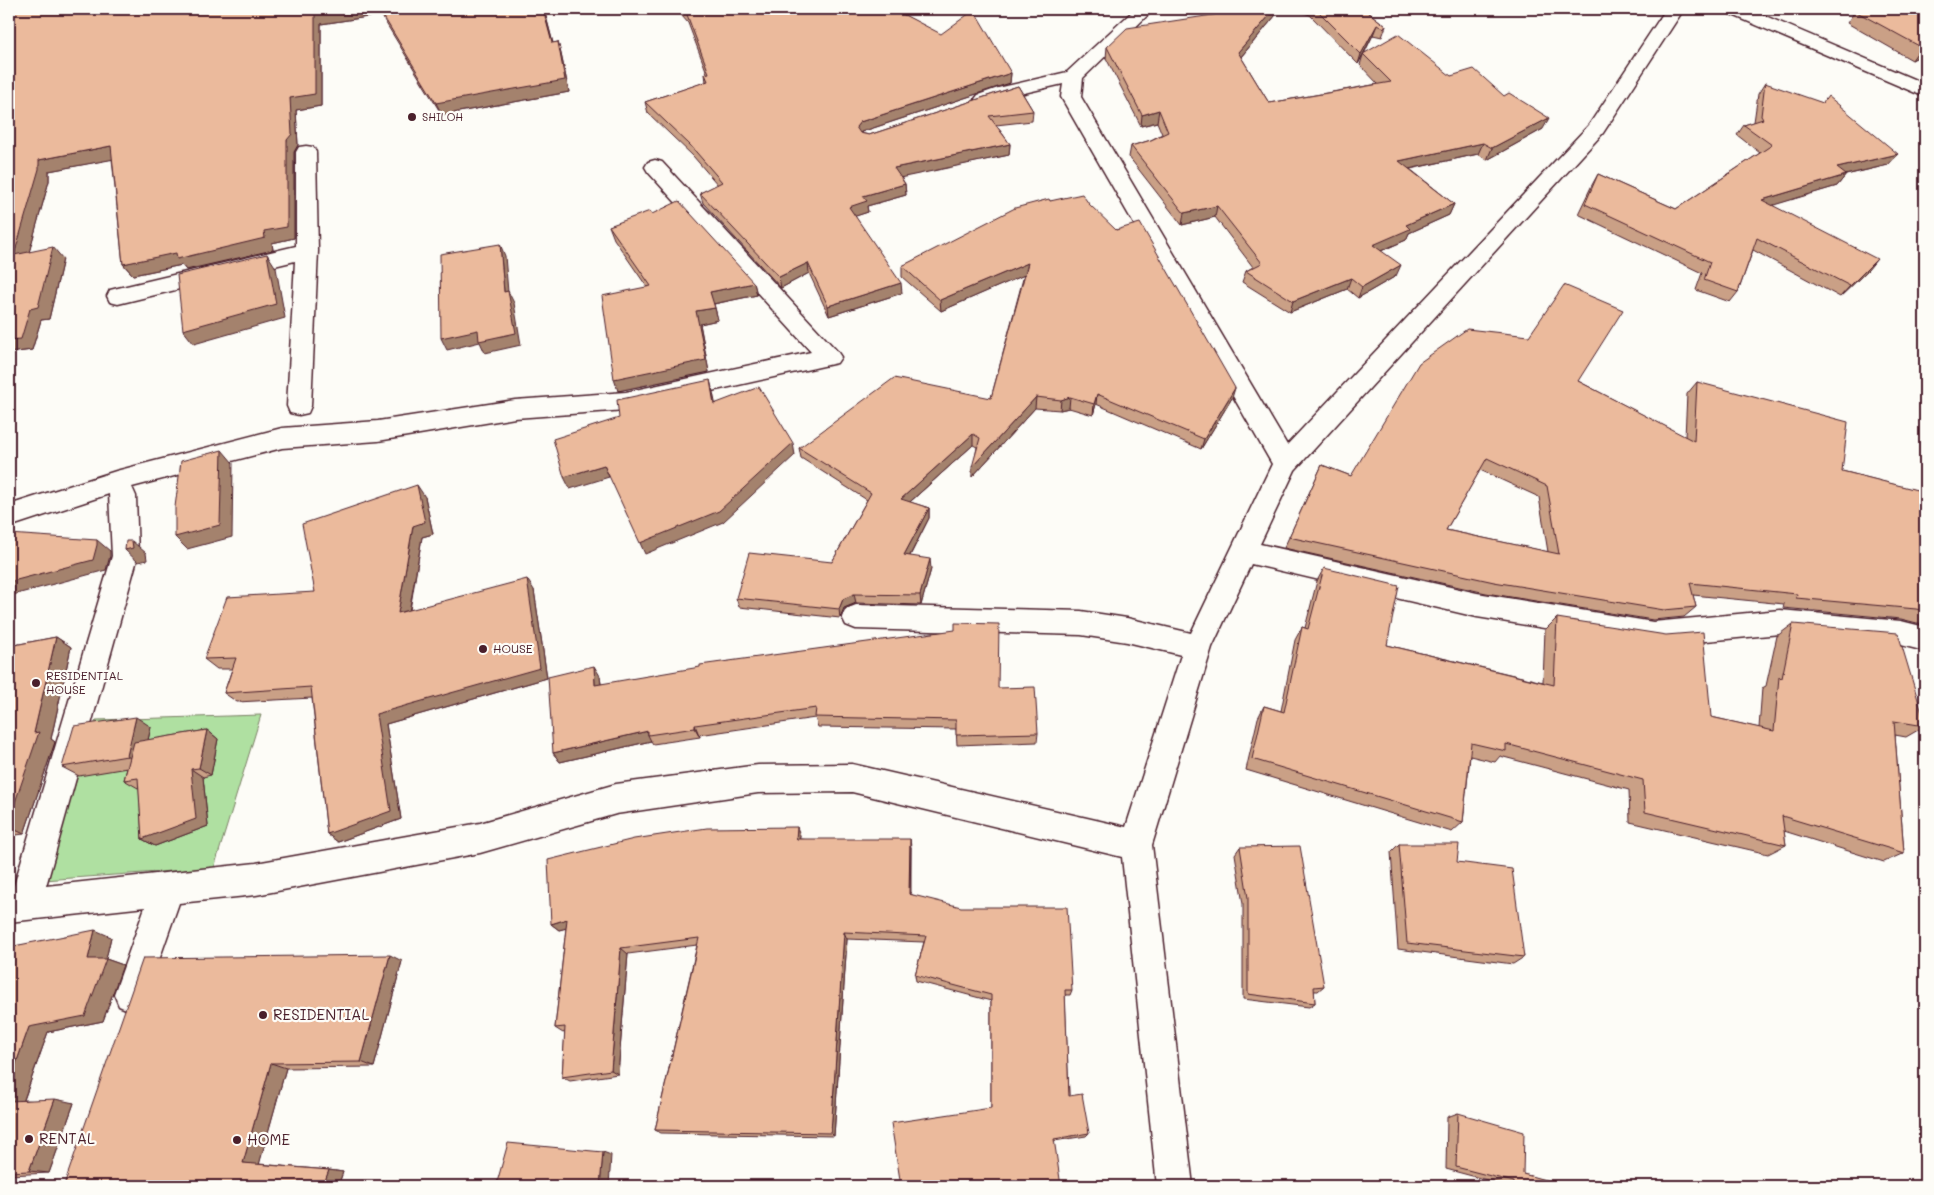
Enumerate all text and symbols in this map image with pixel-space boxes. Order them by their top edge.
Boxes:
place label: SHILOH [422,109,463,124]
marker: SHILOH [406,111,418,123]
place label: HOUSE [493,640,533,656]
marker: HOUSE [477,643,489,655]
place label: RESIDENTIAL HOUSE [46,667,124,697]
marker: RESIDENTIAL HOUSE [30,677,42,689]
place label: RESIDENTIAL [273,1004,370,1024]
marker: RESIDENTIAL [257,1009,269,1021]
place label: RENTAL [39,1128,95,1148]
place label: HOME [247,1129,291,1149]
marker: RENTAL [23,1133,35,1145]
marker: HOME [231,1134,243,1146]

